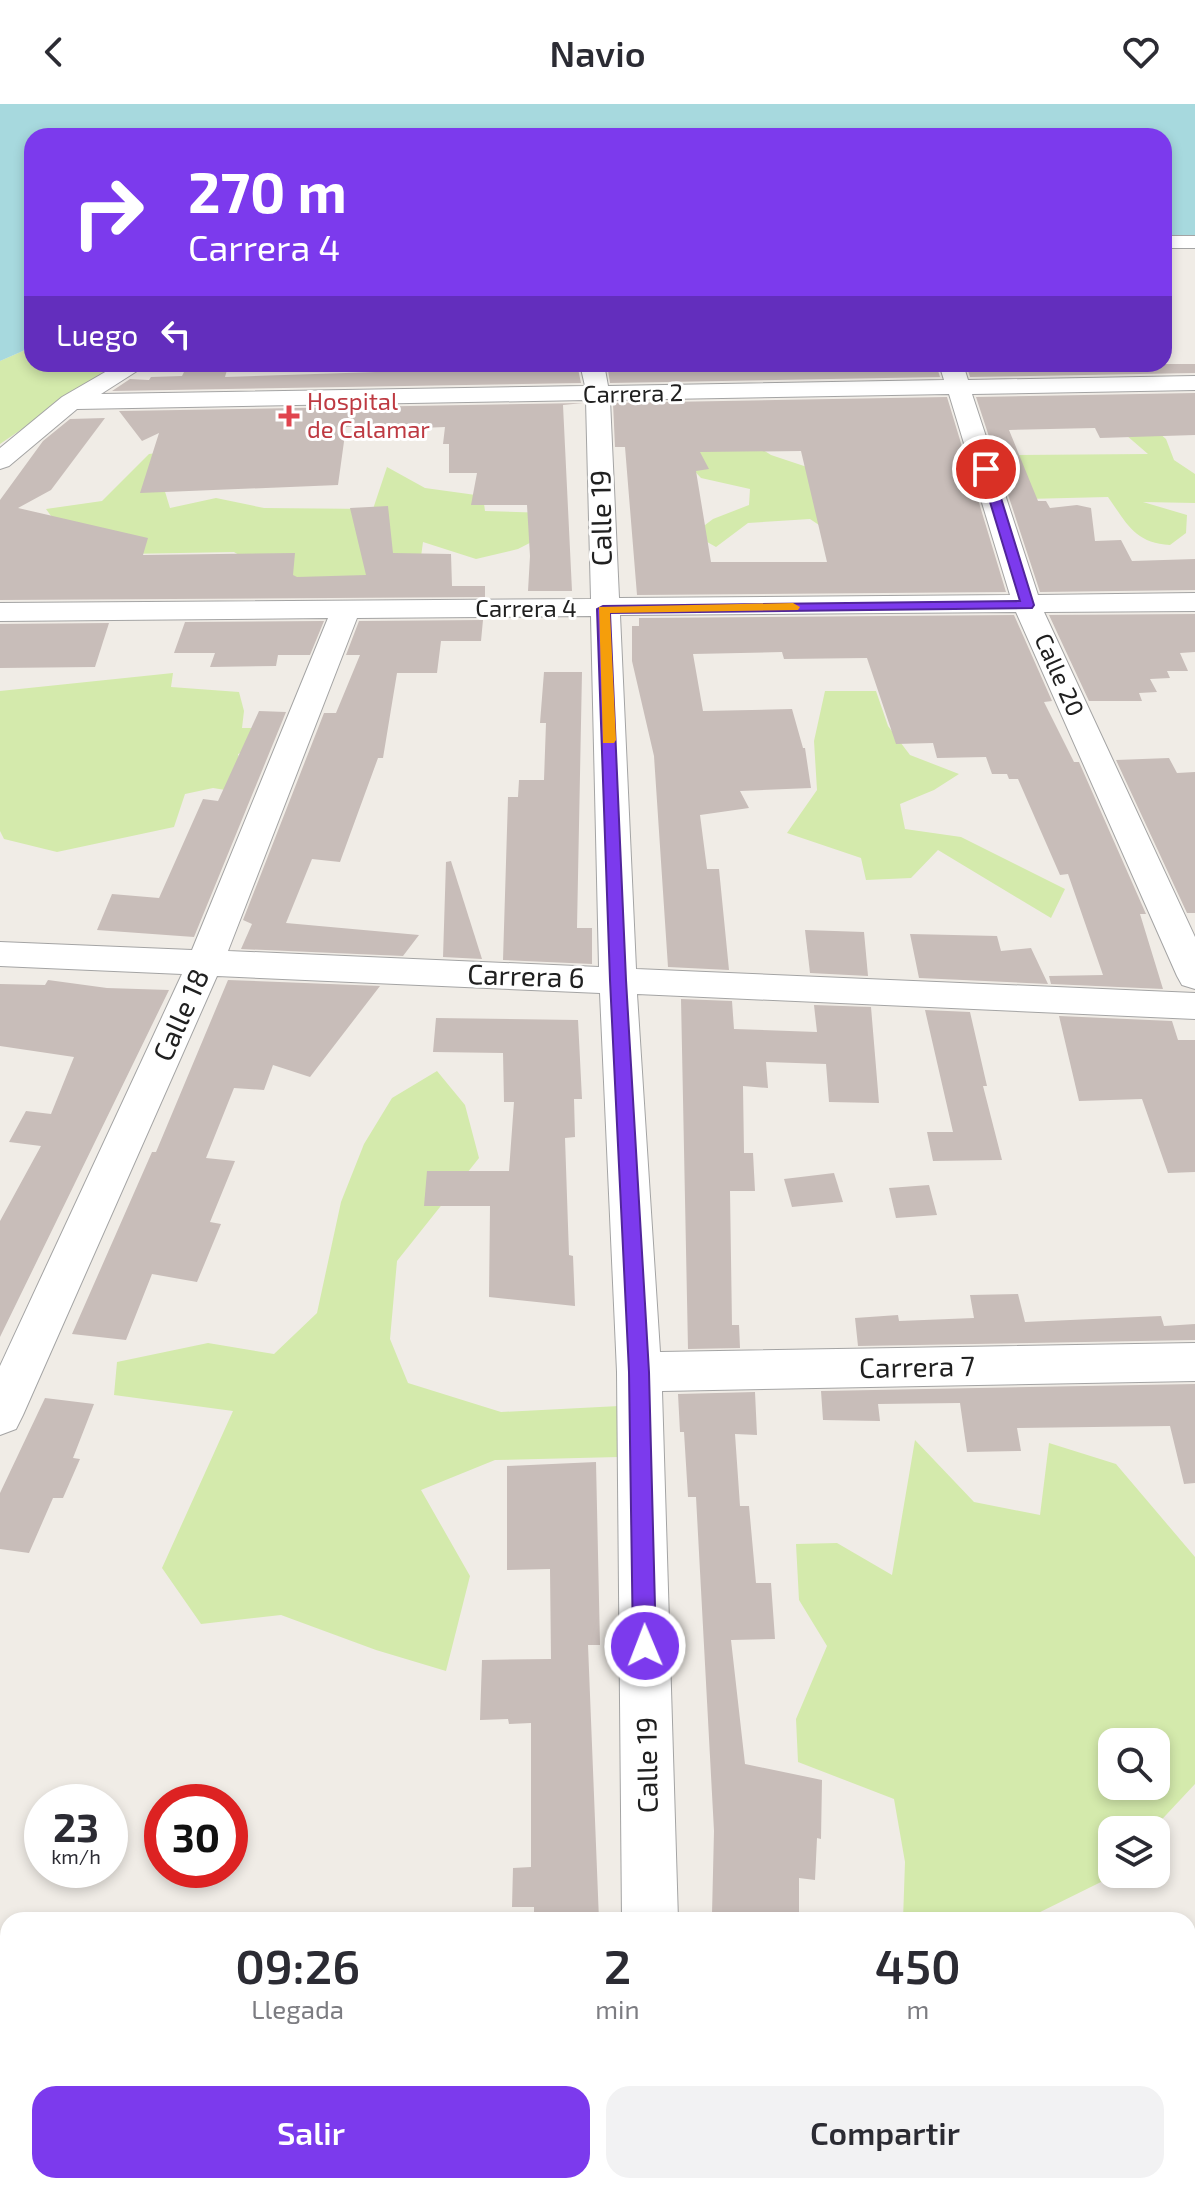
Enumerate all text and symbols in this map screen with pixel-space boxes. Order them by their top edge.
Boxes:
icon: back [32,30,76,74]
icon: heart [1119,30,1163,74]
text: Navio [549,31,646,74]
text: 270 m [188,157,347,224]
icon: right [56,160,160,264]
text: Carrera 4 [188,225,340,268]
icon: left [154,312,198,356]
text: Luego [56,316,138,352]
street label: Carrera 2 [583,377,683,408]
place label: Hospital de Calamar [307,386,430,443]
marker: Hospital de Calamar [278,405,300,427]
pin [952,435,1020,503]
icon: arrive [964,447,1008,491]
street label: Calle 19 [582,470,618,567]
street label: Carrera 4 [475,593,577,622]
street label: Calle 20 [1029,629,1091,720]
street label: Carrera 6 [467,956,585,994]
street label: Calle 18 [145,963,215,1066]
street label: Carrera 7 [859,1348,975,1384]
position arrow [603,1604,687,1688]
street label: Calle 19 [628,1717,664,1814]
map controls [1098,1728,1170,1888]
button: search [1098,1728,1170,1800]
speed limit sign: 30 [144,1784,248,1888]
text: 23 [53,1802,99,1850]
button: layers [1098,1816,1170,1888]
text: km/h [51,1844,101,1868]
text: 09:26 [235,1936,360,1994]
text: 2 [604,1936,631,1994]
text: 450 [875,1936,961,1994]
text: Llegada [251,1993,344,2024]
text: min [595,1993,640,2024]
text: m [906,1993,929,2024]
button: Salir [32,2086,590,2178]
button: Compartir [606,2086,1164,2178]

